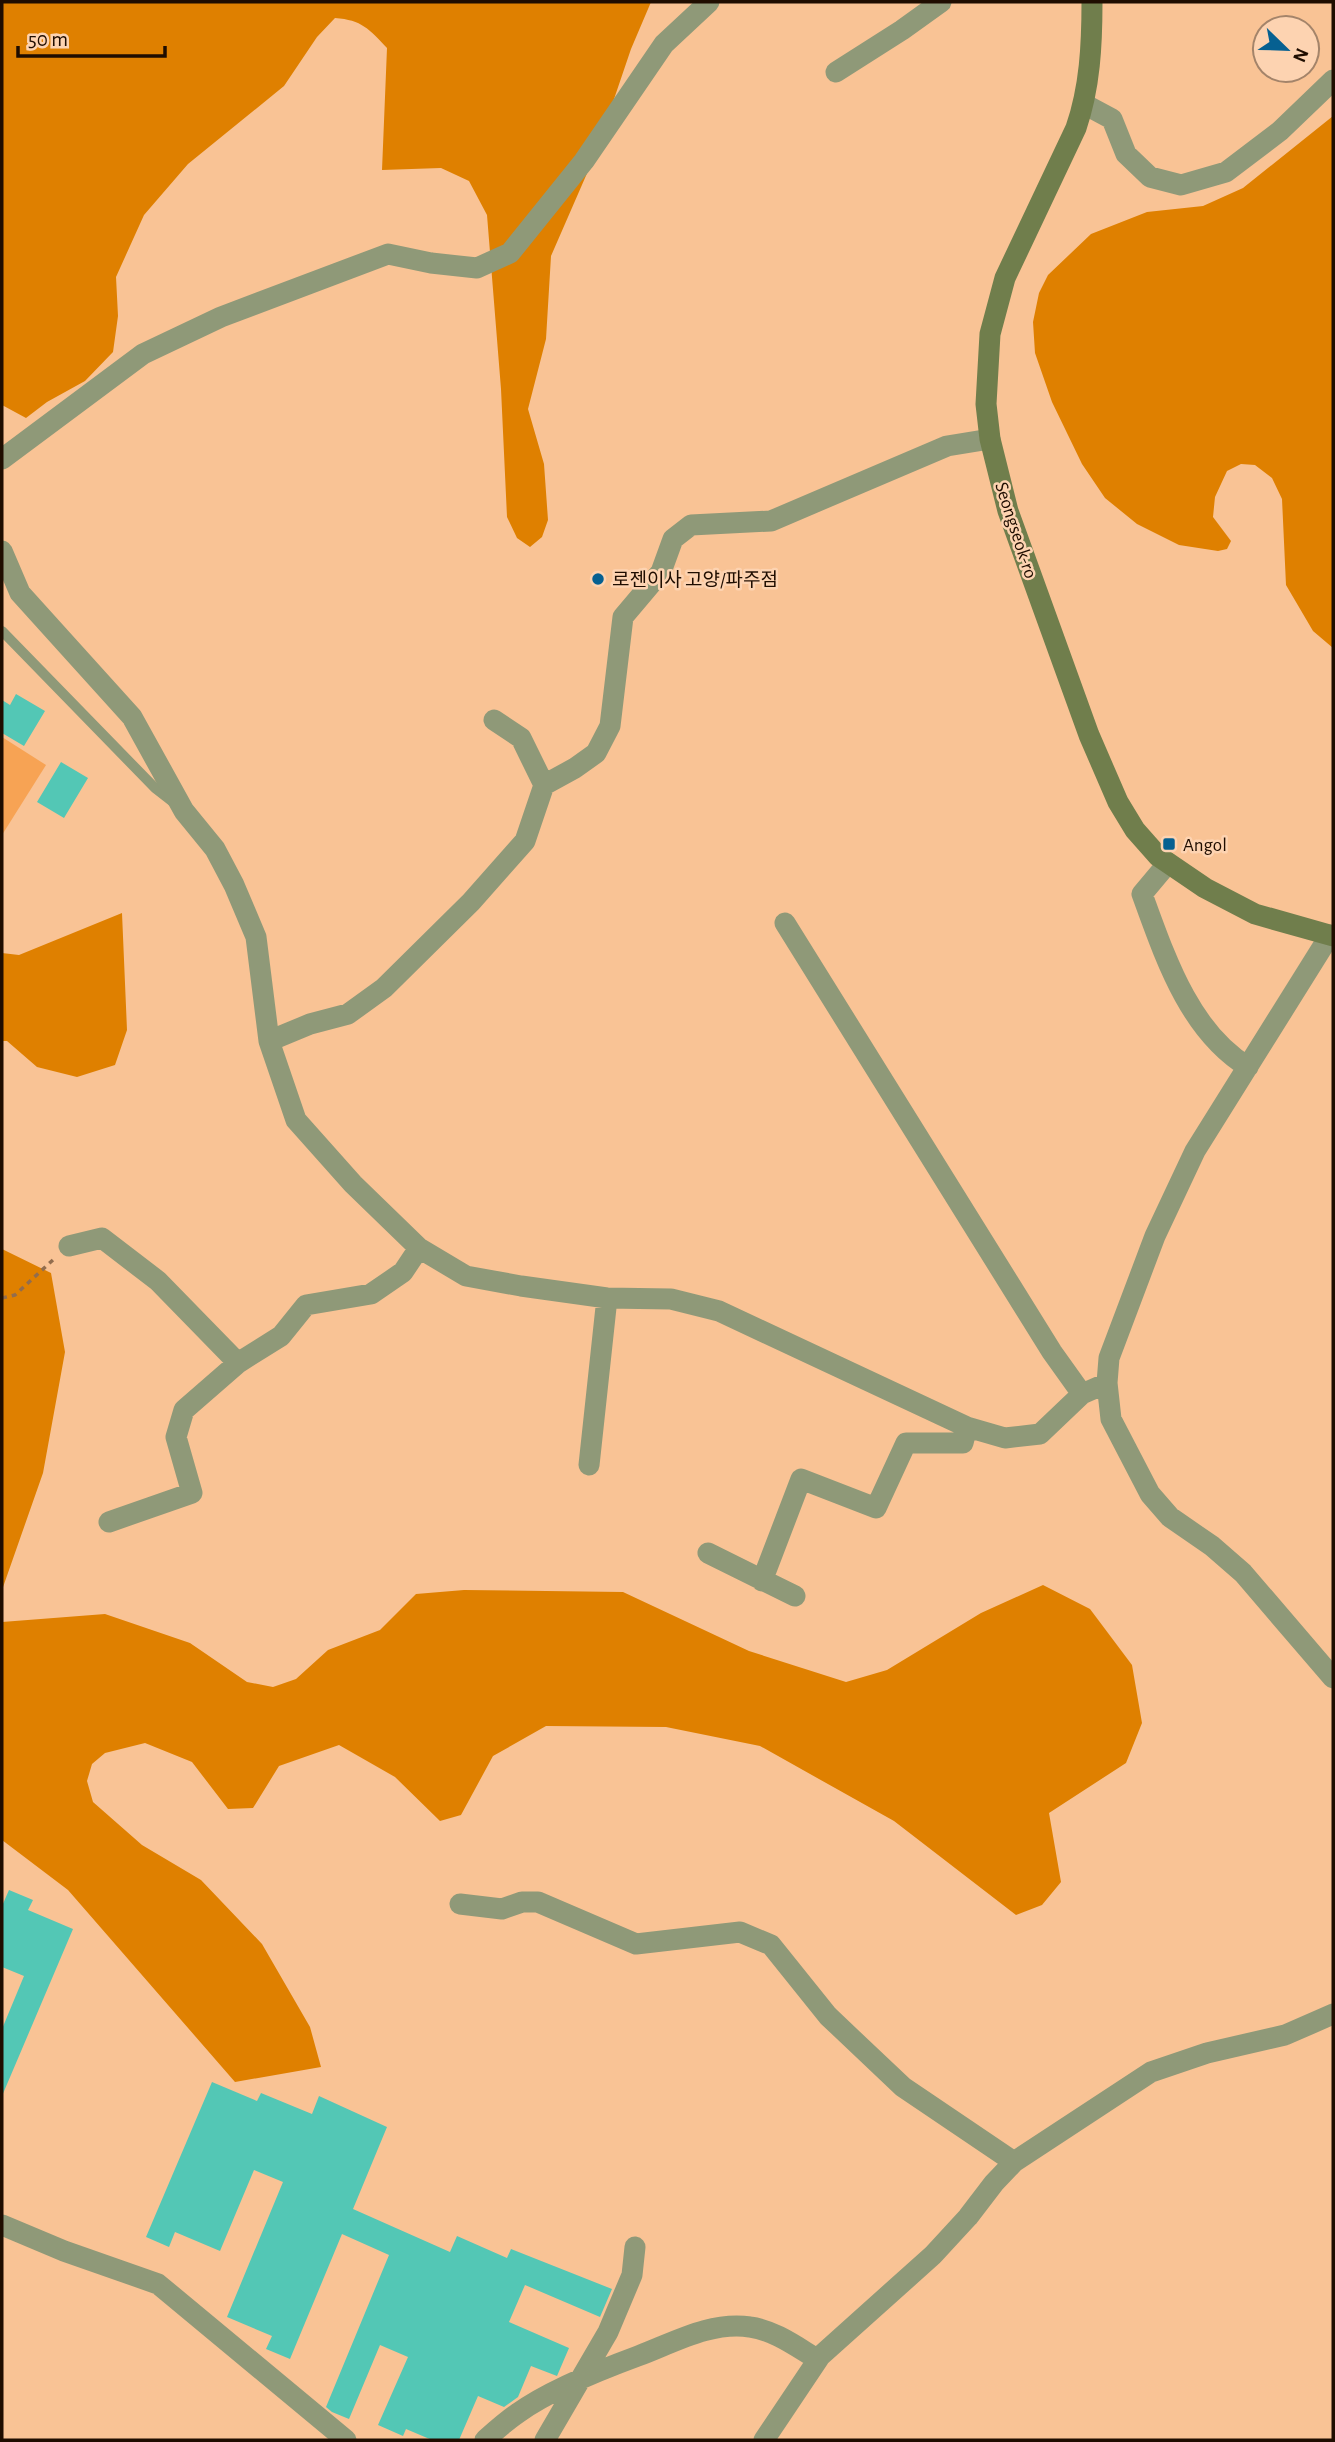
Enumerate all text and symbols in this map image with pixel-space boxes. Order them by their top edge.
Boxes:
scale bar [18,14,164,58]
north arrow [1251,14,1321,84]
text: 50 m [28,29,68,50]
text: N [1289,45,1312,65]
street label: Seongseok-ro [991,480,1040,581]
place label: 로젠이사 고양/파주점 [612,570,778,590]
marker: 로젠이사 고양/파주점 [590,571,606,587]
marker: Angol [1161,836,1177,852]
place label: Angol [1183,836,1227,855]

